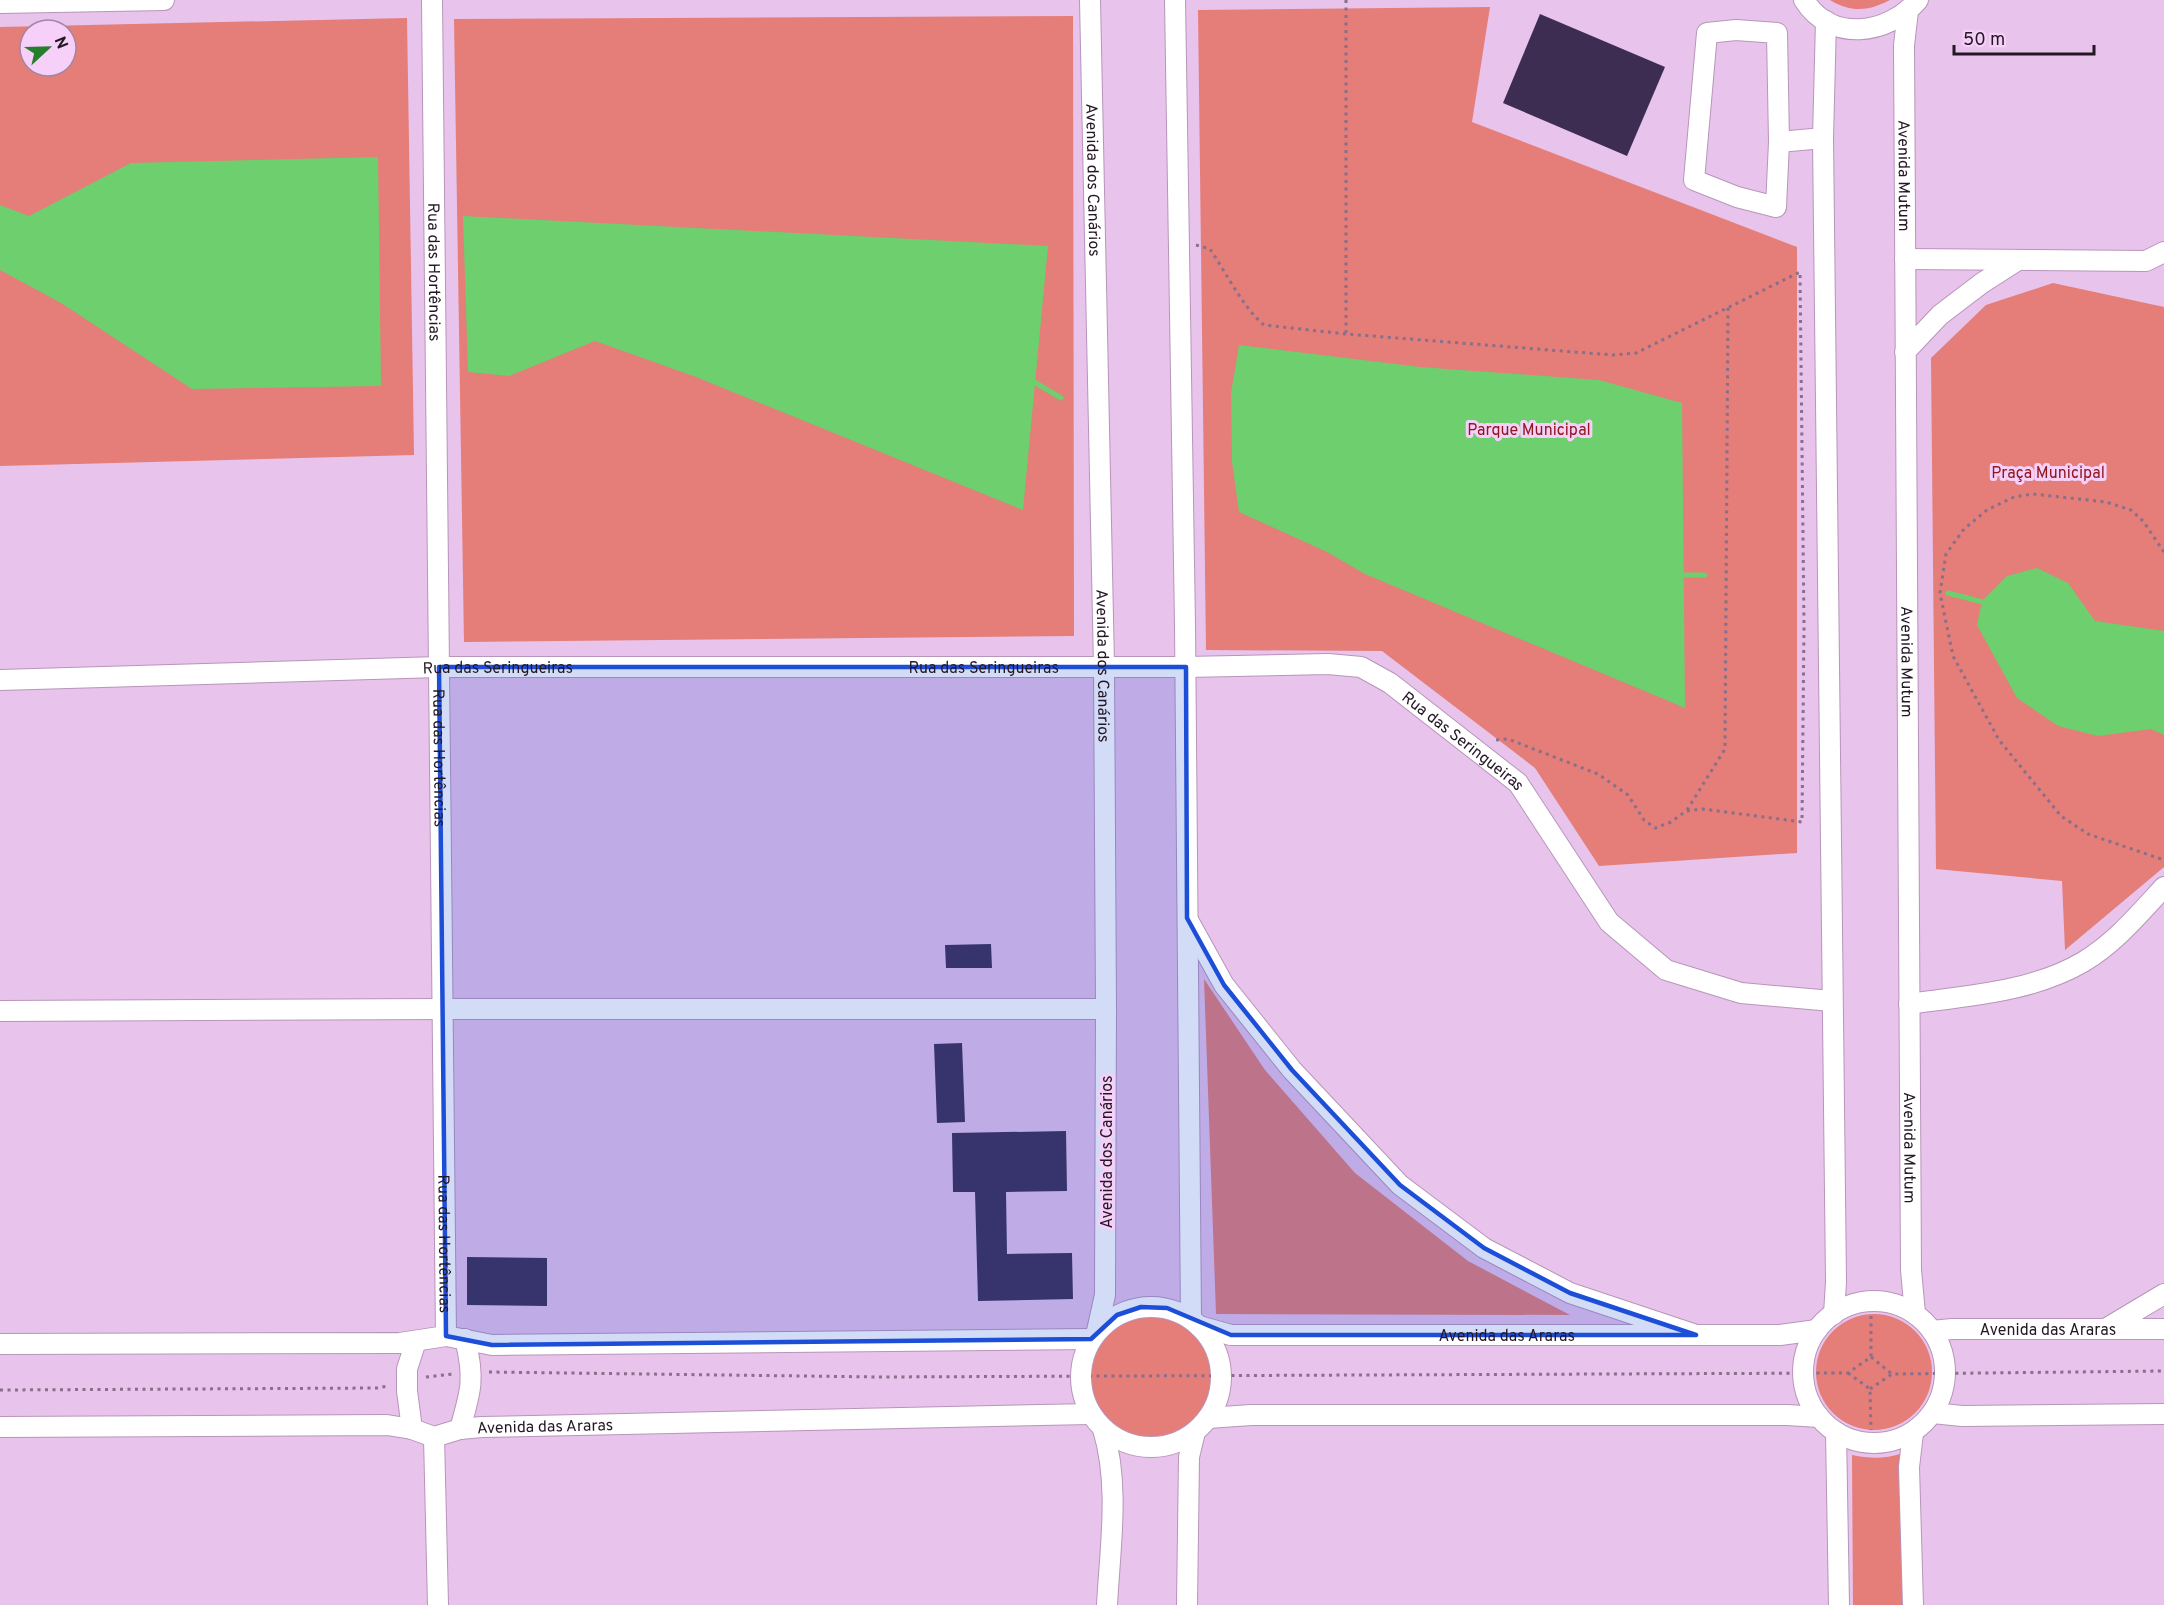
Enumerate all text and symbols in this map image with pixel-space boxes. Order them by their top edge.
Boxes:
north arrow [18,18,78,78]
scale bar [1954,18,2094,56]
text: 50 m [1963,29,2005,52]
text: N [49,34,71,52]
street label: Avenida dos Canários [1080,103,1103,257]
street label: Avenida Mutum [1892,120,1913,232]
street label: Rua das Hortências [422,203,444,341]
park label: Parque Municipal [1467,421,1591,441]
park label: Praça Municipal [1991,464,2105,484]
street label: Avenida dos Canários [1090,589,1112,743]
street label: Avenida Mutum [1895,606,1916,718]
street label: Rua das Seringueiras [422,659,573,679]
street label: Rua das Seringueiras [909,659,1059,679]
street label: Rua das Seringueiras [1397,688,1528,795]
street label: Rua das Hortências [427,689,449,827]
street label: Avenida dos Canários [1098,1075,1118,1229]
street label: Avenida Mutum [1898,1092,1919,1204]
street label: Rua das Hortências [432,1174,454,1313]
street label: Avenida das Araras [1980,1321,2116,1341]
street label: Avenida das Araras [1438,1327,1575,1347]
street label: Avenida das Araras [476,1416,613,1439]

